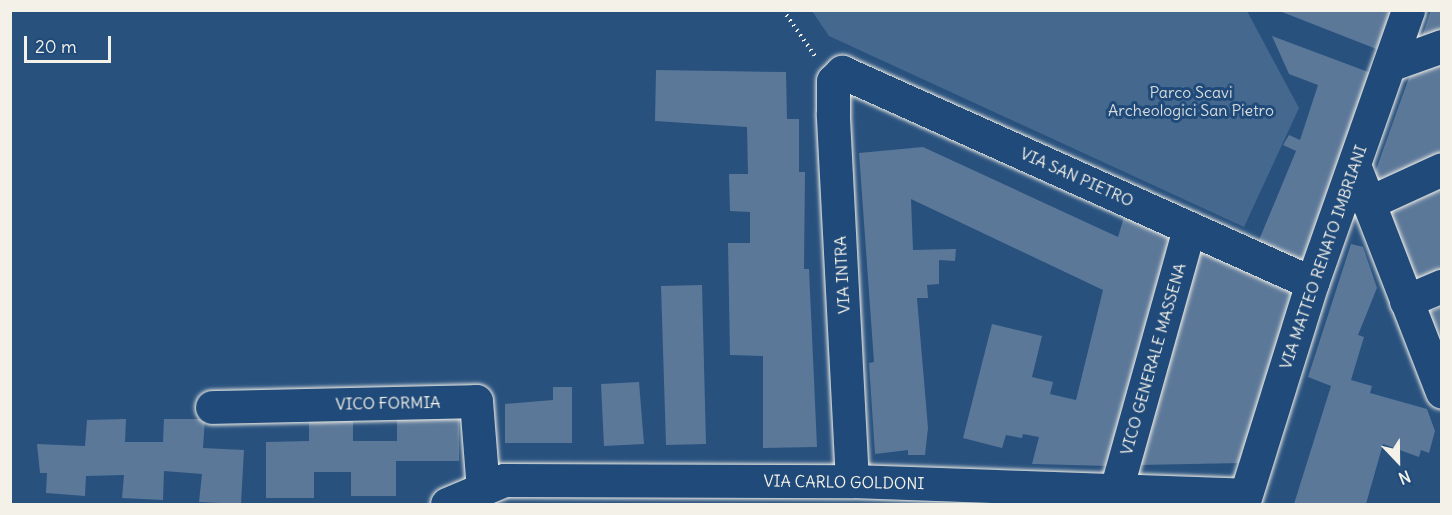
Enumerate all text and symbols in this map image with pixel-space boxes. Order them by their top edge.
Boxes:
scale bar [27,24,114,62]
text: 20 m [35,35,77,58]
park label: Parco Scavi Archeologici San Pietro [1108,82,1274,120]
street label: VIA MATTEO RENATO IMBRIANI [1276,142,1370,372]
street label: VIA SAN PIETRO [1017,143,1137,211]
street label: VIA INTRA [830,236,854,314]
street label: VICO GENERALE MASSENA [1116,261,1190,457]
street label: VICO FORMIA [335,392,441,414]
north arrow [1368,431,1428,491]
text: N [1396,466,1414,489]
street label: VIA CARLO GOLDONI [763,471,925,493]

